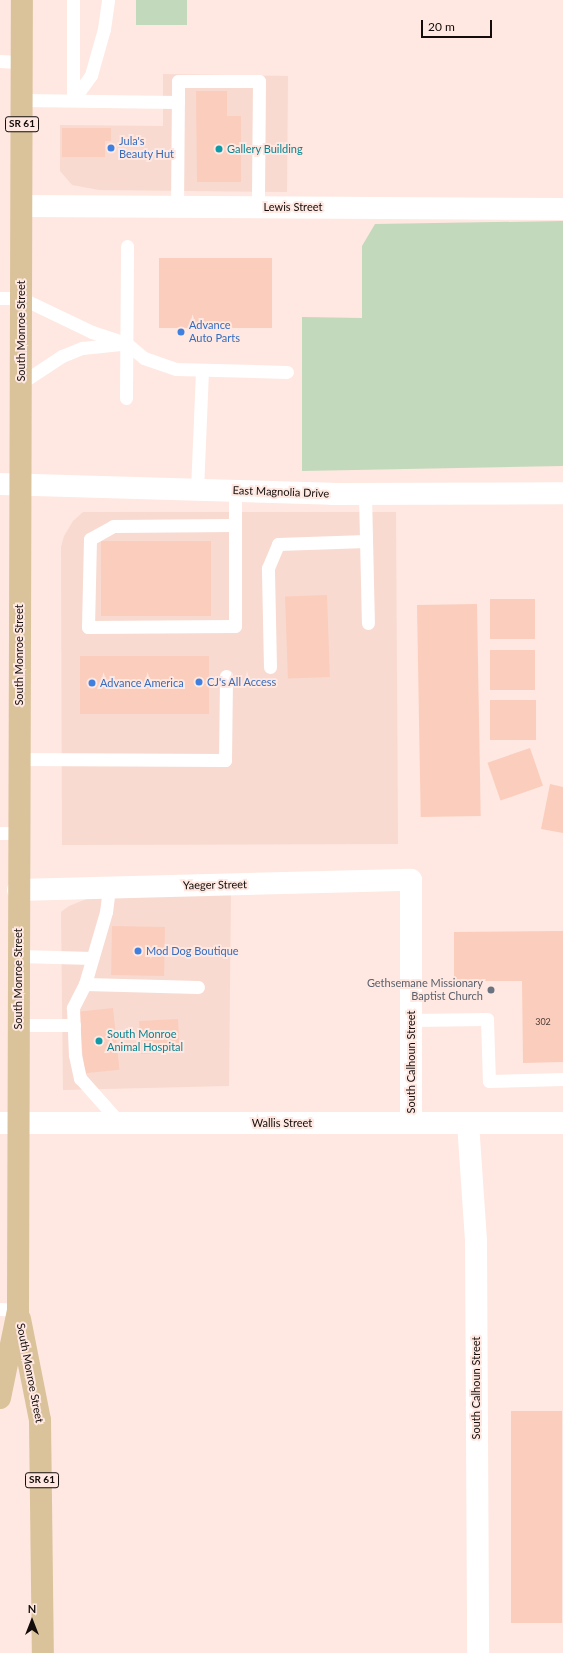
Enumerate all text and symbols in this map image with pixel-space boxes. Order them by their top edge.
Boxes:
scale bar [423,12,494,38]
text: 20 m [428,19,455,34]
road number: SR 61 [5,116,39,132]
place label: Jula's Beauty Hut [119,135,174,161]
place label: Gallery Building [227,142,303,156]
marker: Jula's Beauty Hut [106,143,116,153]
marker: Gallery Building [214,144,224,154]
street label: Lewis Street [264,200,322,214]
street label: South Monroe Street [14,280,28,382]
place label: Advance Auto Parts [189,319,240,345]
marker: Advance Auto Parts [176,327,186,337]
street label: East Magnolia Drive [232,484,330,500]
street label: South Monroe Street [12,604,26,706]
place label: CJ's All Access [207,675,277,689]
place label: Advance America [100,676,184,690]
marker: CJ's All Access [194,677,204,687]
marker: Advance America [87,678,97,688]
street label: Yaeger Street [183,878,247,892]
street label: South Monroe Street [11,928,25,1030]
place label: Mod Dog Boutique [146,944,239,958]
marker: Mod Dog Boutique [133,946,143,956]
place label: Gethsemane Missionary Baptist Church [367,977,483,1003]
marker: Gethsemane Missionary Baptist Church [486,985,496,995]
street label: South Calhoun Street [404,1010,418,1114]
house number: 302 [535,1017,551,1027]
place label: South Monroe Animal Hospital [107,1028,183,1054]
marker: South Monroe Animal Hospital [94,1036,104,1046]
street label: Wallis Street [252,1116,312,1130]
street label: South Monroe Street [14,1322,46,1424]
street label: South Calhoun Street [469,1336,483,1440]
road number: SR 61 [25,1472,59,1488]
north arrow [12,1601,52,1641]
text: N [28,1602,36,1615]

